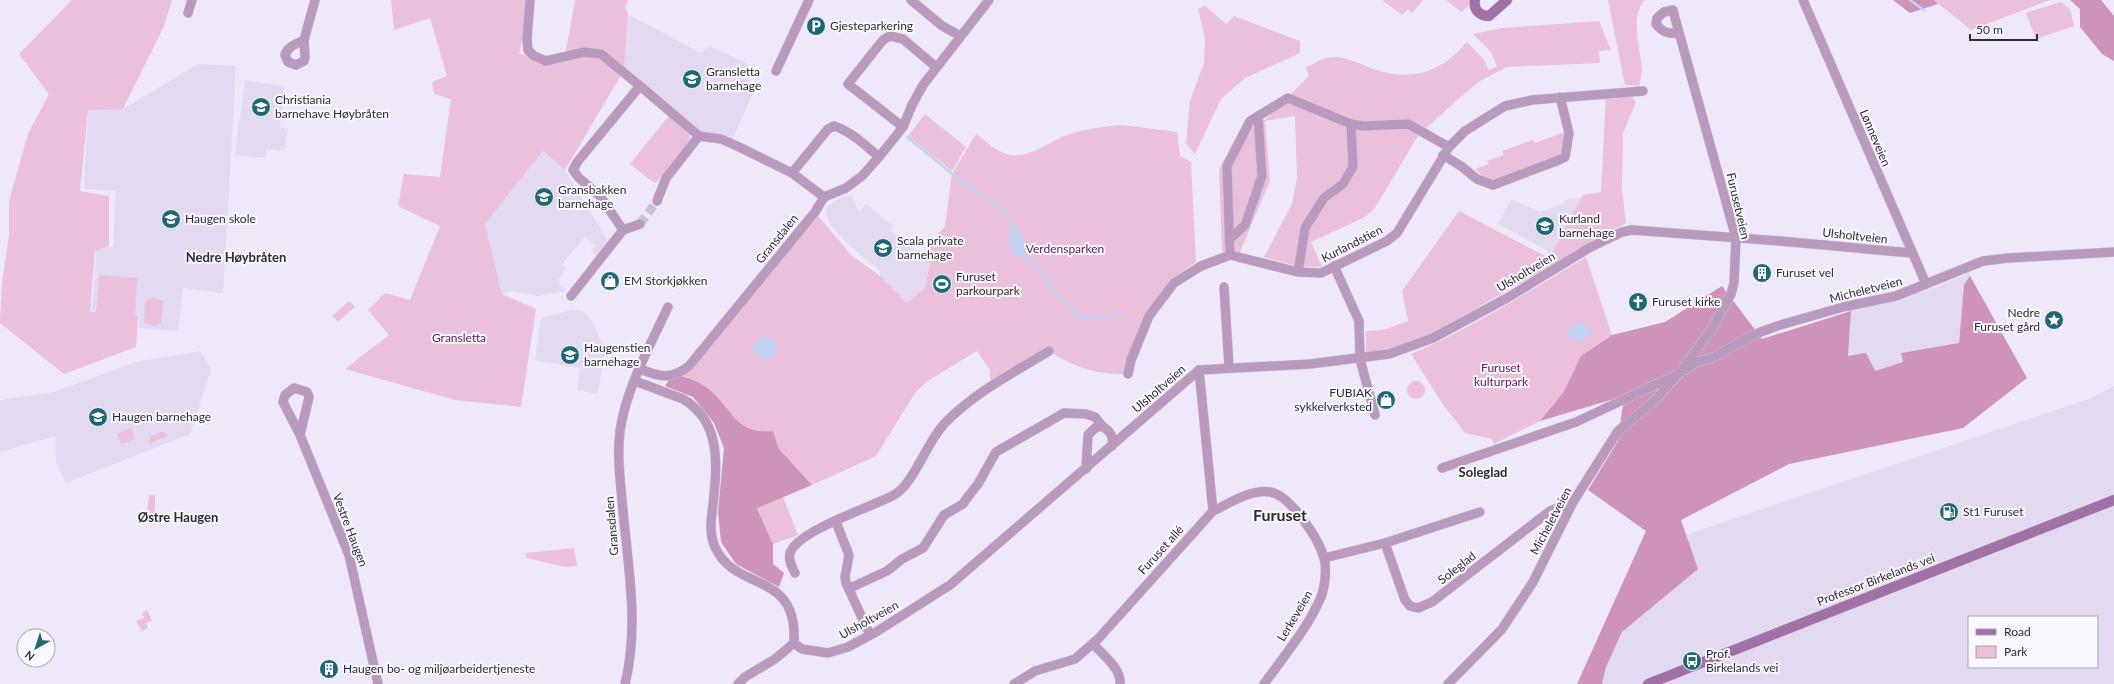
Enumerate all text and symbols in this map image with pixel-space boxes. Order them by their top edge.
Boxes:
parking icon: Gjesteparkering [805,15,827,37]
scale bar [1970,16,2037,42]
place label: Gjesteparkering [830,18,913,33]
text: 50 m [1976,22,2003,37]
place label: Gransletta barnehage [706,64,761,93]
school or university icon: Gransletta barnehage [681,68,703,90]
place label: Christiania barnehave Høybråten [275,92,389,121]
school or university icon: Christiania barnehave Høybråten [250,96,272,118]
street label: Lønneveien [1857,107,1894,169]
street label: Furusetveien [1724,171,1753,241]
place label: Gransbakken barnehage [558,182,626,211]
school or university icon: Gransbakken barnehage [533,186,555,208]
school or university icon: Haugen skole [160,208,182,230]
place label: Haugen skole [185,211,256,226]
street label: Gransdalen [752,211,801,266]
place label: Kurland barnehage [1559,211,1614,240]
school or university icon: Kurland barnehage [1534,215,1556,237]
street label: Kurlandstien [1319,222,1385,265]
street label: Ulsholtveien [1822,225,1888,246]
place label: Scala private barnehage [897,233,964,262]
school or university icon: Scala private barnehage [872,237,894,259]
park label: Verdensparken [1026,241,1104,256]
street label: Ulsholtveien [1494,248,1558,295]
district label: Nedre Høybråten [186,249,286,265]
building icon: Furuset vel [1751,262,1773,284]
place label: Furuset vel [1776,265,1834,280]
place label: Furuset parkourpark [956,269,1021,298]
shop icon: EM Storkjøkken [599,270,621,292]
place label: EM Storkjøkken [624,273,708,288]
sports icon: Furuset parkourpark [931,273,953,295]
street label: Micheletveien [1828,273,1904,306]
church icon: Furuset kirke [1627,291,1649,313]
place label: Furuset kirke [1652,294,1720,309]
place label: Nedre Furuset gård [1974,305,2040,334]
place icon: Nedre Furuset gård [2043,309,2065,331]
park label: Gransletta [432,330,486,345]
place label: Haugenstien barnehage [584,340,650,369]
school or university icon: Haugenstien barnehage [559,344,581,366]
park label: Furuset kulturpark [1474,360,1529,389]
street label: Ulsholtveien [1129,361,1188,416]
place label: FUBIAK sykkelverksted [1294,385,1372,414]
shop icon: FUBIAK sykkelverksted [1375,389,1397,411]
school or university icon: Haugen barnehage [87,406,109,428]
place label: Haugen barnehage [112,409,211,424]
district label: Soleglad [1459,464,1507,480]
street label: Micheletveien [1526,484,1575,557]
street label: Vestre Haugen [330,491,371,569]
street label: Gransdalen [601,496,622,556]
fuel station icon: St1 Furuset [1938,501,1960,523]
place label: St1 Furuset [1963,504,2024,519]
district label: Furuset [1253,505,1307,524]
district label: Østre Haugen [138,509,218,525]
street label: Furuset allé [1135,522,1187,577]
street label: Soleglad [1435,548,1479,587]
street label: Professor Birkelands vei [1815,550,1937,609]
street label: Lerkeveien [1274,588,1316,644]
street label: Ulsholtveien [836,597,901,642]
legend [1968,616,2098,668]
text: Road [2004,624,2031,639]
north arrow [16,628,56,668]
text: Park [2004,644,2028,659]
place label: Prof. Birkelands vei [1706,646,1779,675]
text: N [22,648,37,664]
bus stop icon: Prof. Birkelands vei [1681,650,1703,672]
building icon: Haugen bo- og miljøarbeidertjeneste [318,658,340,680]
place label: Haugen bo- og miljøarbeidertjeneste [343,661,535,676]

